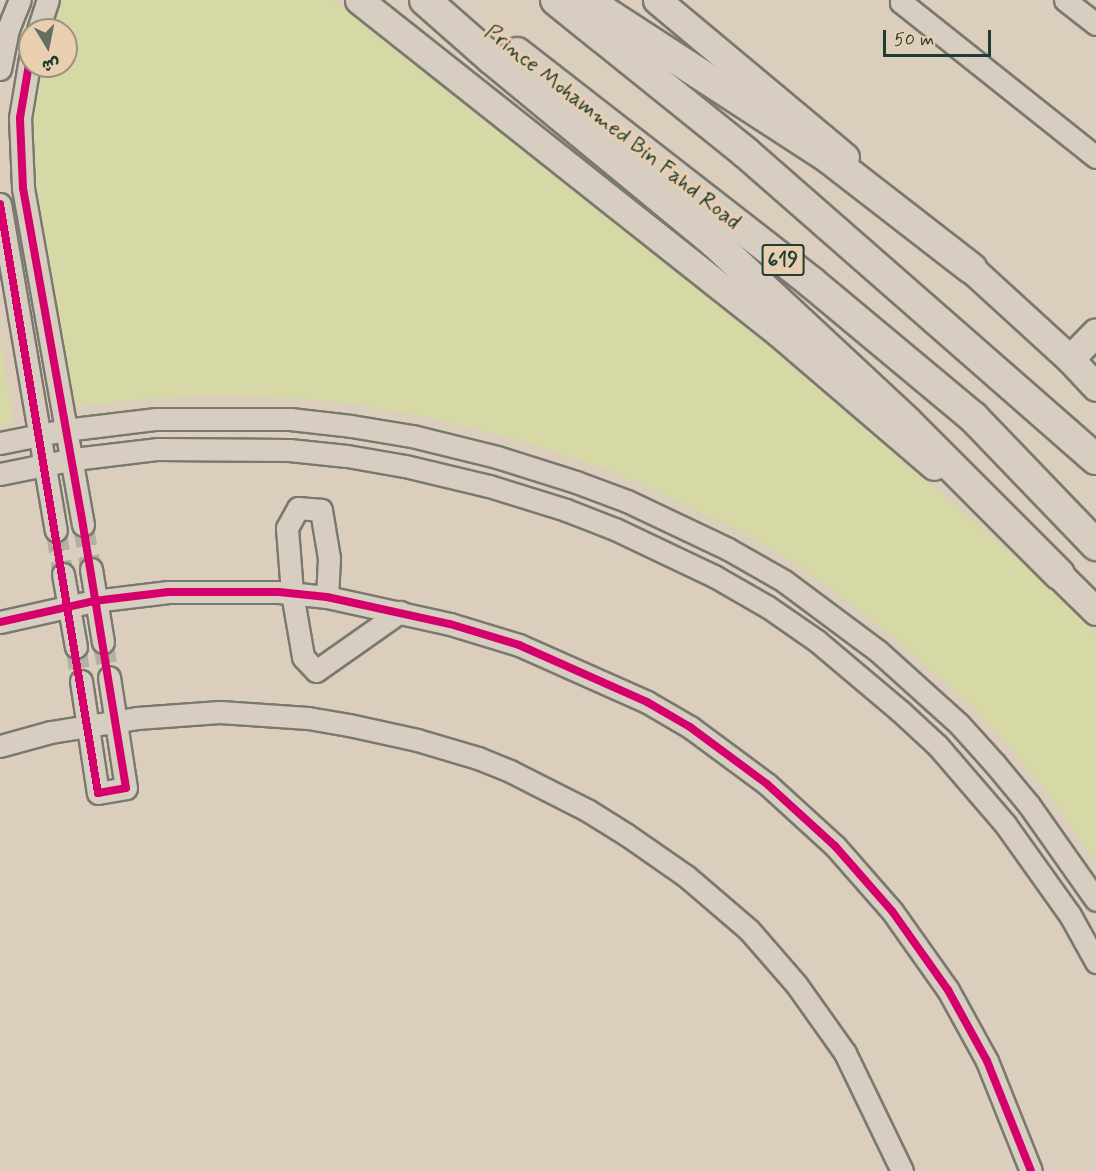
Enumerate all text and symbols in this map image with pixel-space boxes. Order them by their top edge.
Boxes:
north arrow [18,18,78,78]
scale bar [886,18,994,56]
street label: Prince Mohammed Bin Fahd Road [478,19,746,237]
text: 50 m [894,28,934,52]
text: ش [40,52,61,76]
road number: 619 [760,242,806,278]

